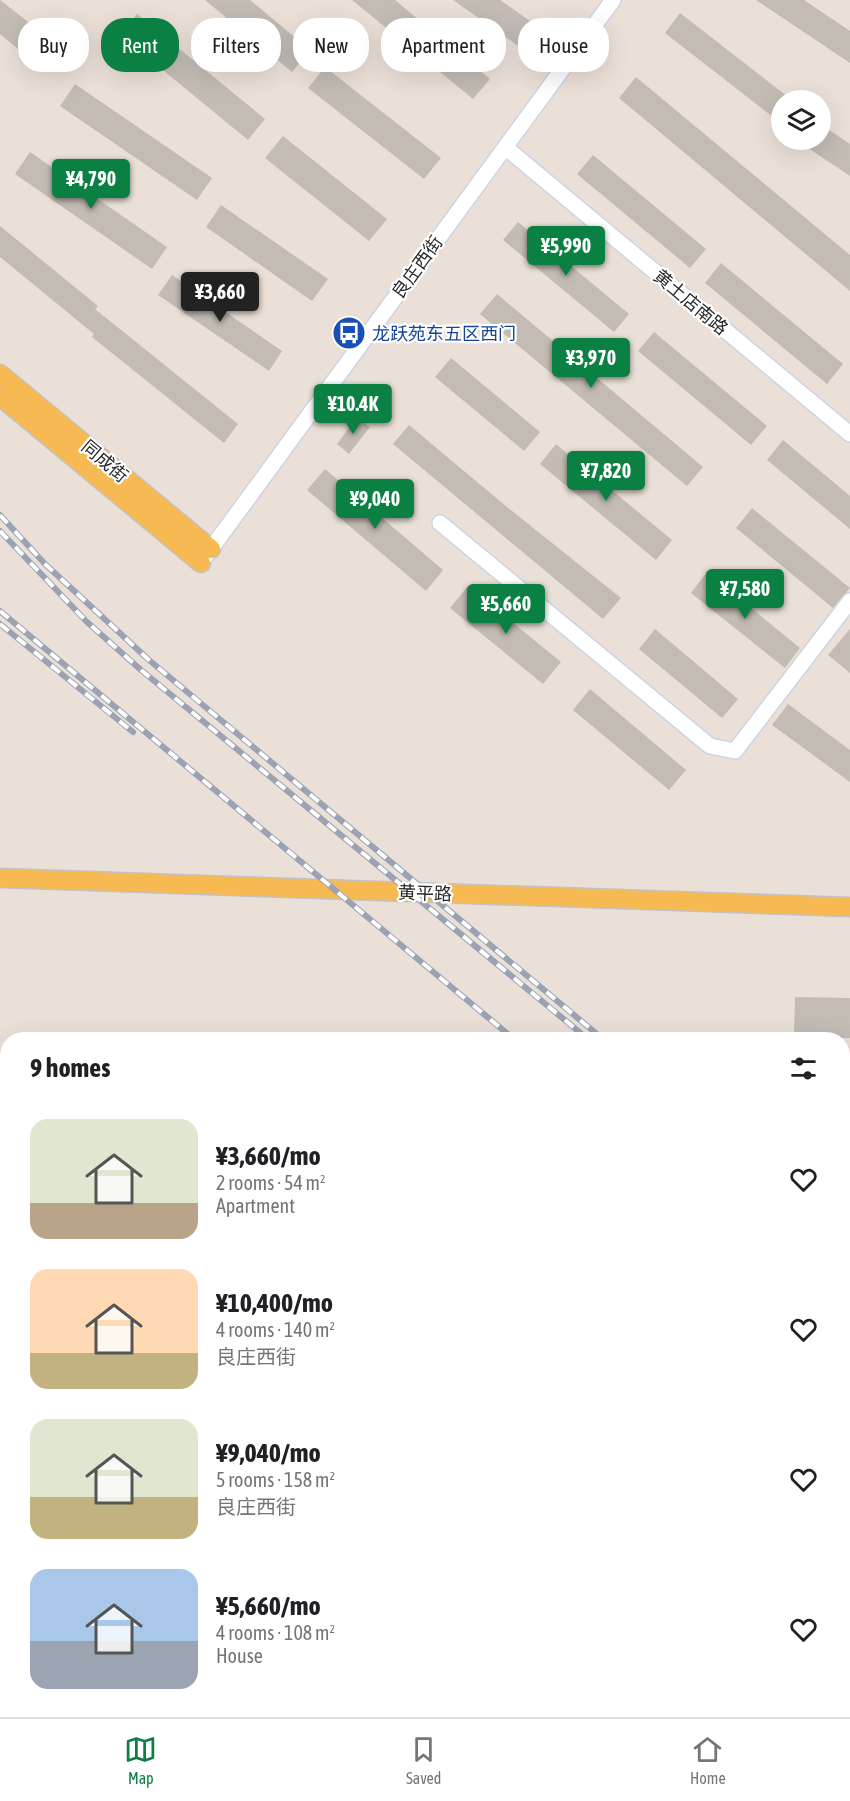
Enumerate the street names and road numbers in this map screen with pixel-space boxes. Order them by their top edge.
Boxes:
street label: 良庄西街 [387,232,447,302]
street label: 黄土店南路 [650,265,732,339]
street label: 同成街 [78,436,132,486]
street label: 黄平路 [398,882,452,904]

